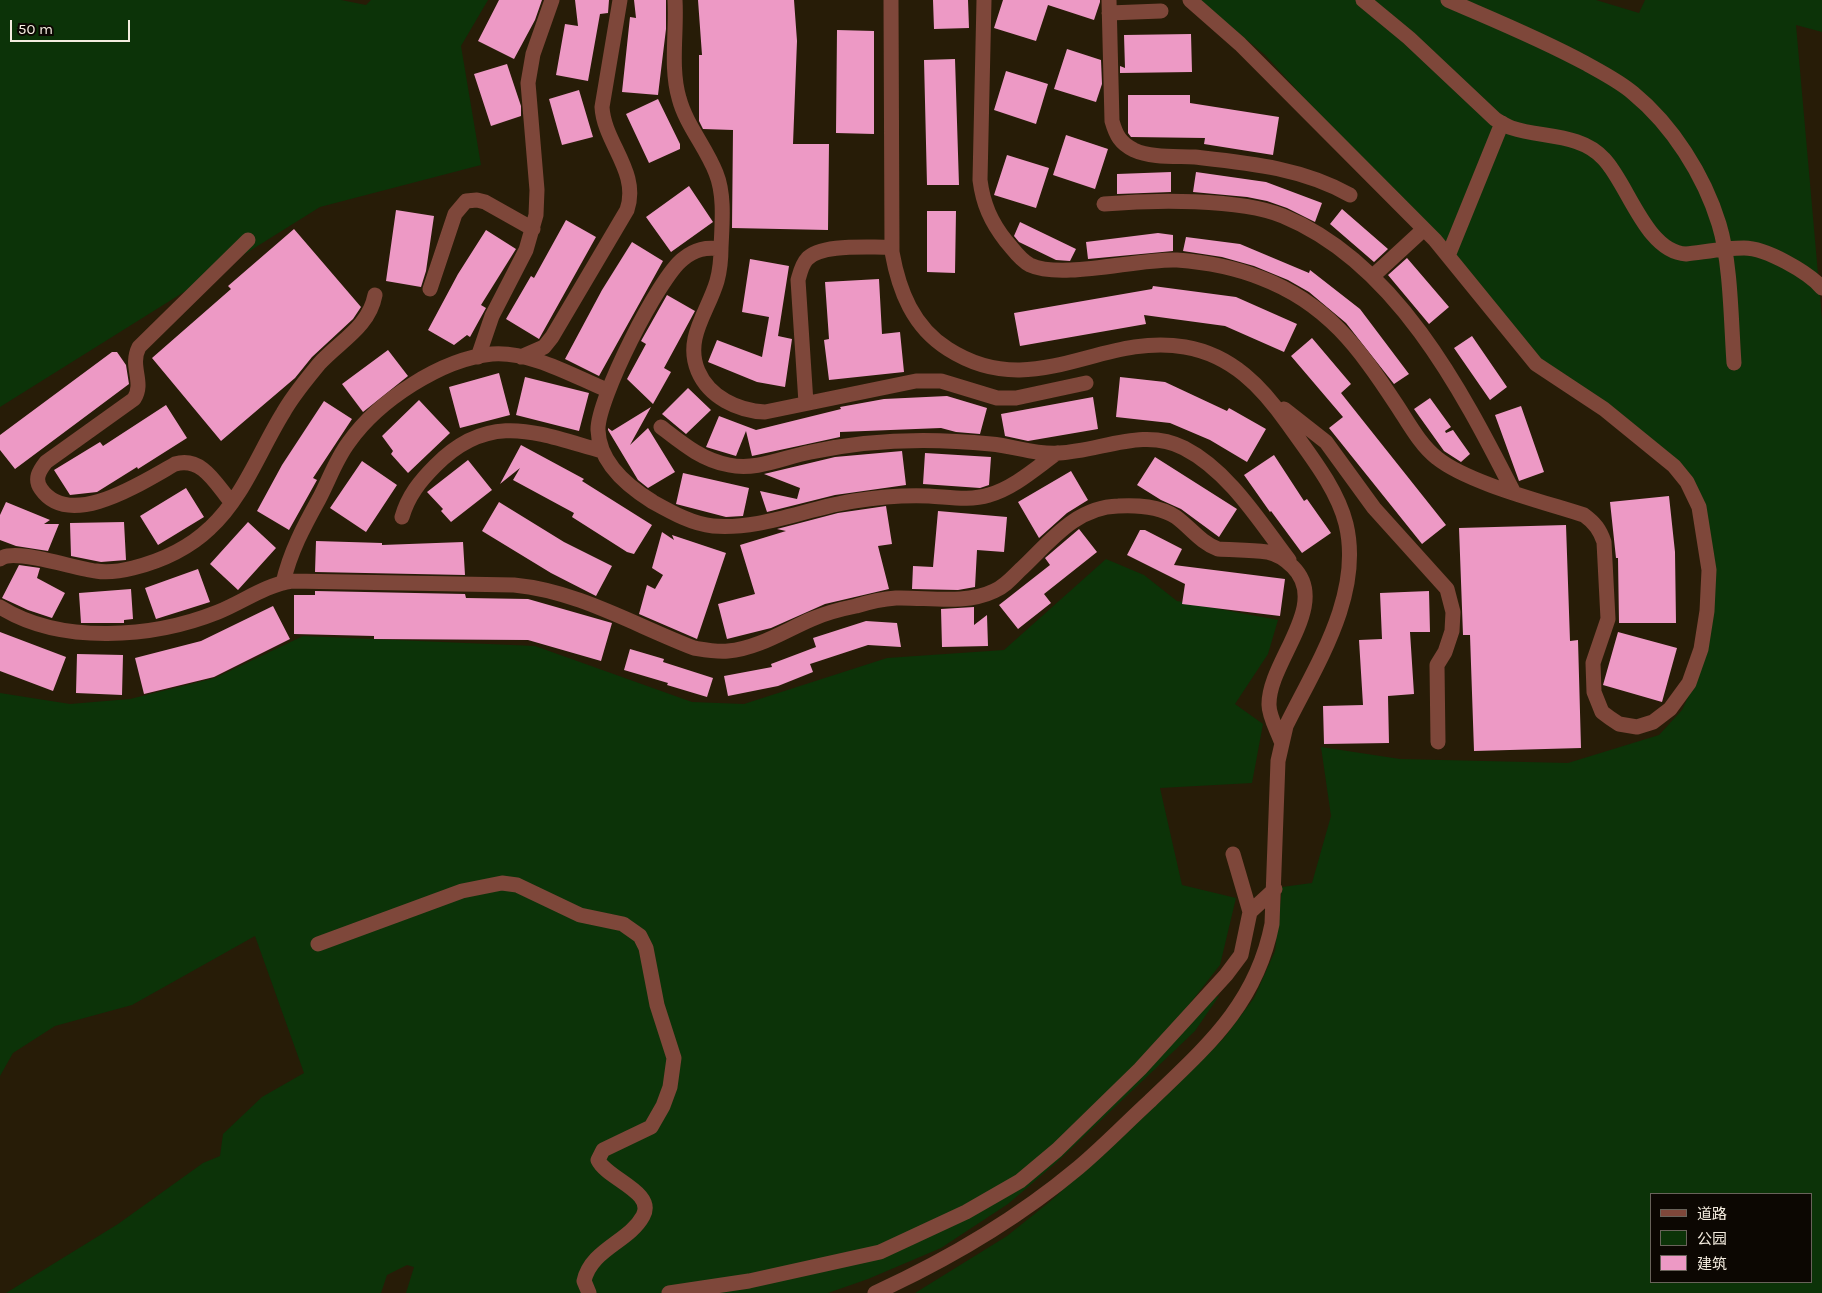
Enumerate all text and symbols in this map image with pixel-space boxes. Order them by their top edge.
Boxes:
scale bar [12,10,132,42]
text: 50 m [18,20,53,38]
legend [1650,1193,1812,1283]
text: 道路 [1697,1205,1727,1223]
text: 公园 [1697,1230,1727,1248]
text: 建筑 [1697,1255,1727,1273]

